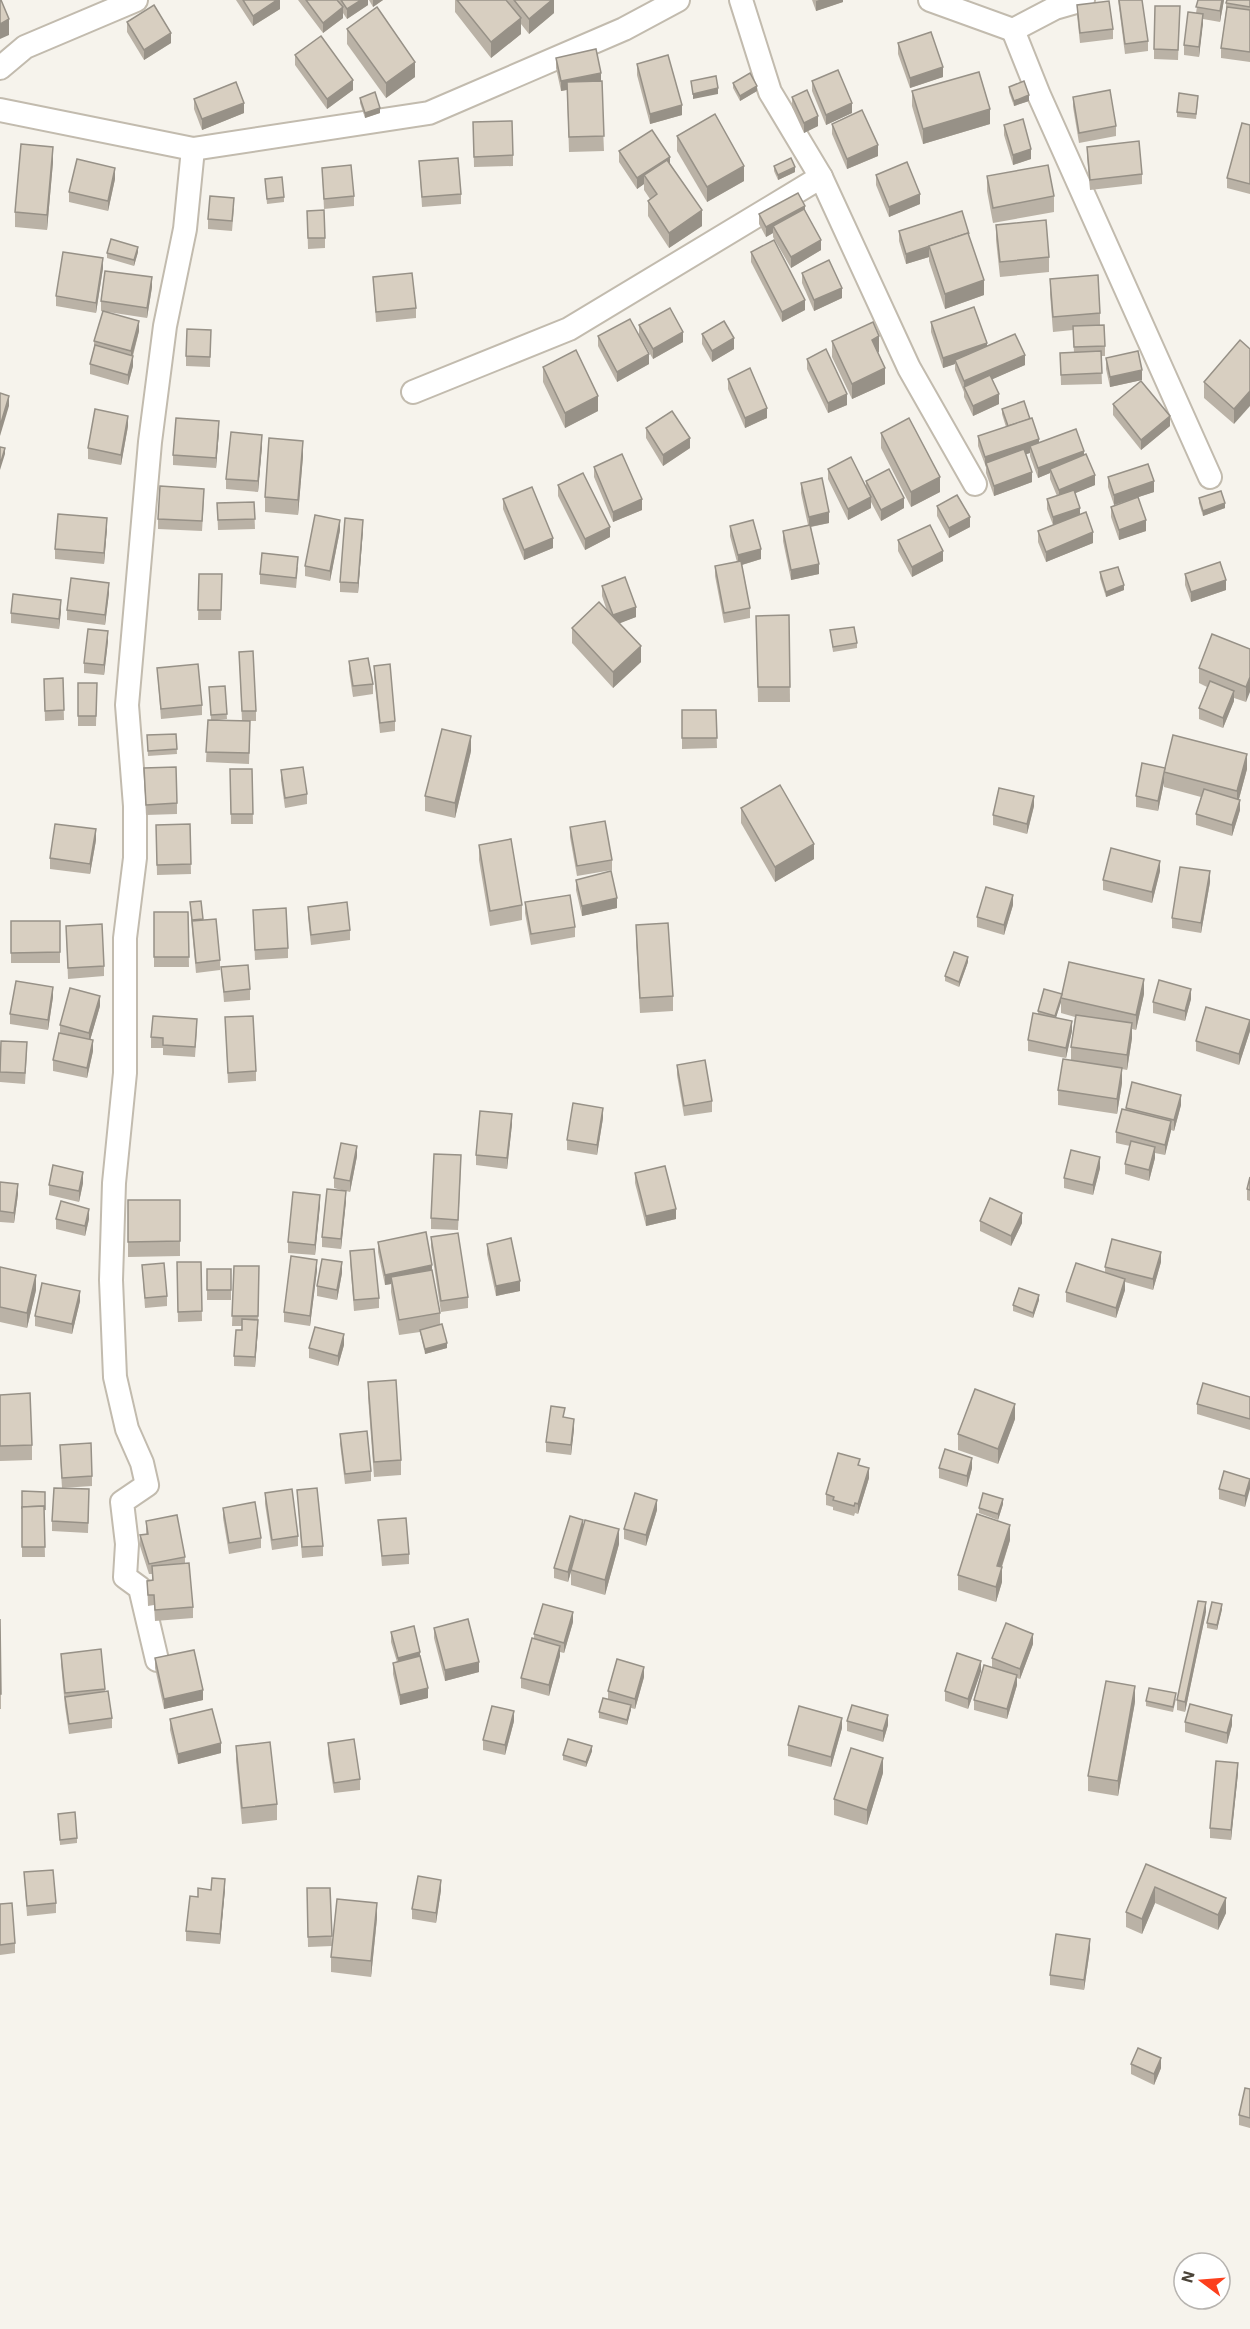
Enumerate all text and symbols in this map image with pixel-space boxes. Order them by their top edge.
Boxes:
north arrow [1172,2251,1232,2311]
text: N [1176,2269,1199,2285]

